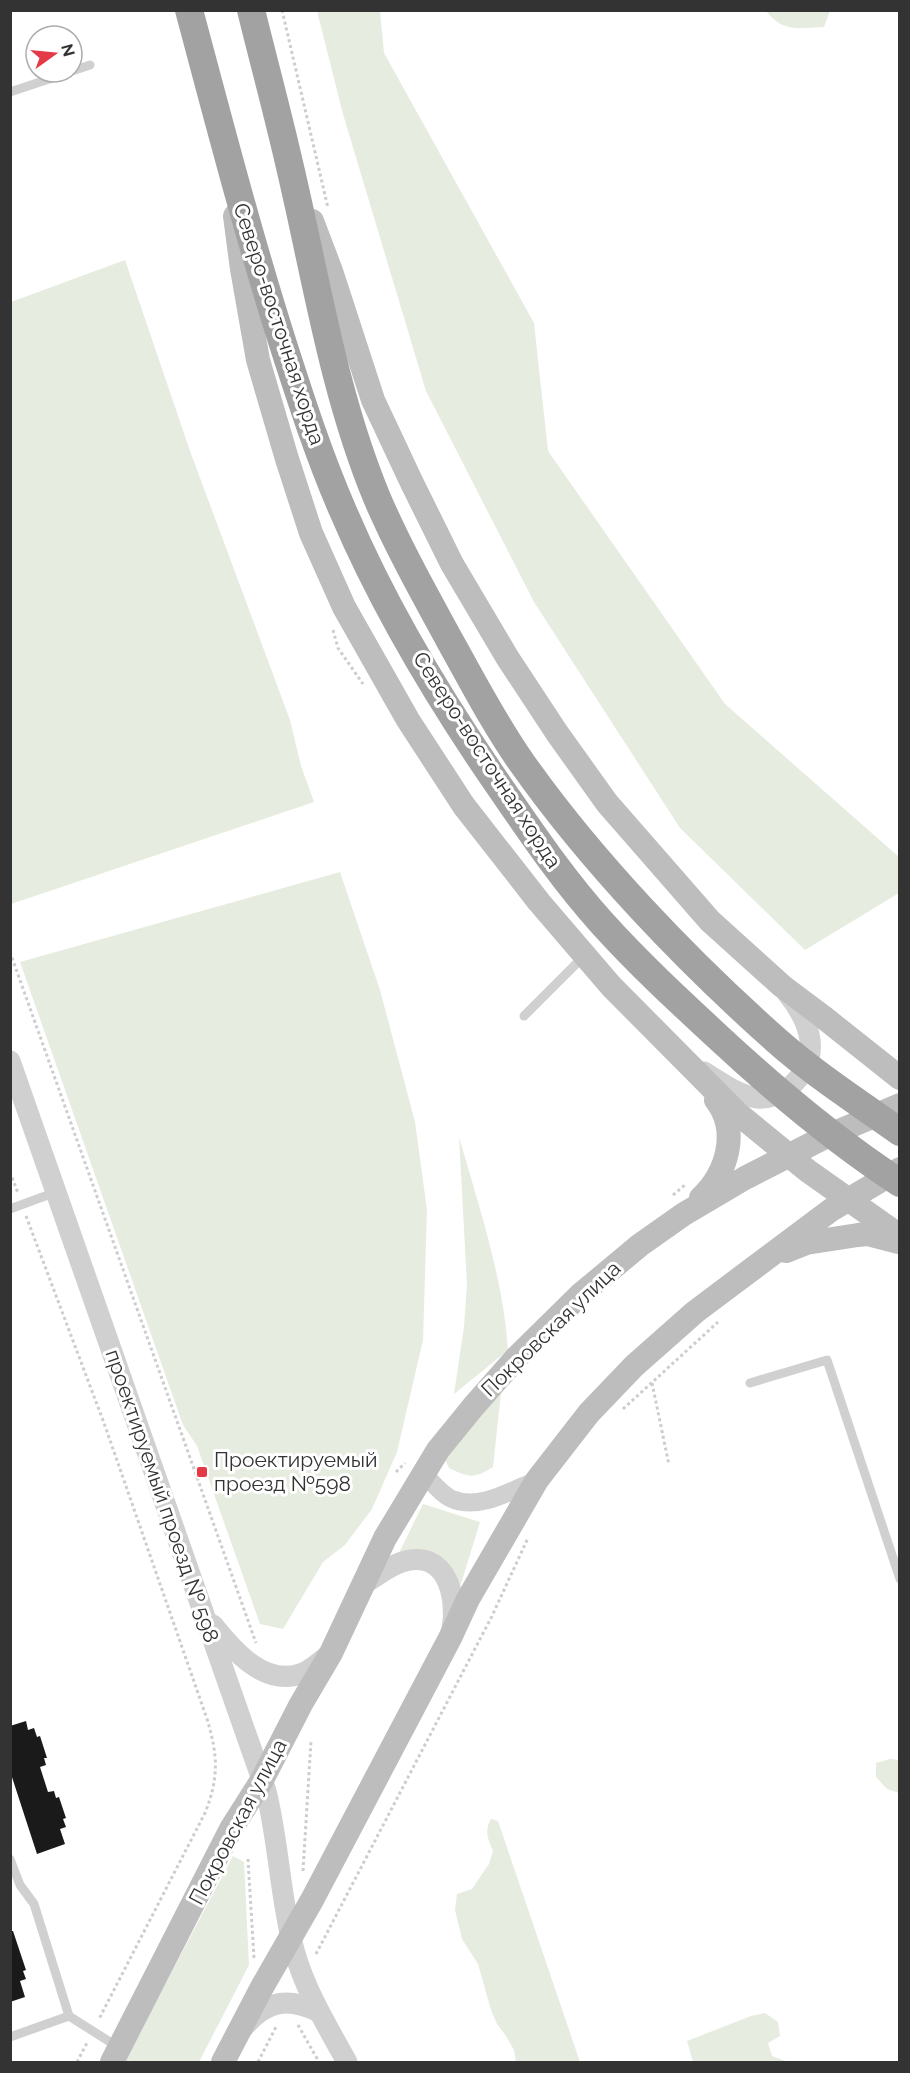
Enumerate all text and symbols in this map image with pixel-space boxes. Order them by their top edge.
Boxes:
north arrow [24,24,84,84]
text: N [57,42,79,59]
street label: Северо-восточная хорда [229,200,330,448]
street label: Северо-восточная хорда [408,647,567,873]
street label: Покровская улица [476,1256,626,1402]
street label: проектируемый проезд № 598 [100,1346,224,1646]
place label: Проектируемый проезд №598 [214,1447,378,1496]
marker: Проектируемый проезд №598 [195,1465,209,1479]
street label: Покровская улица [183,1735,292,1909]

